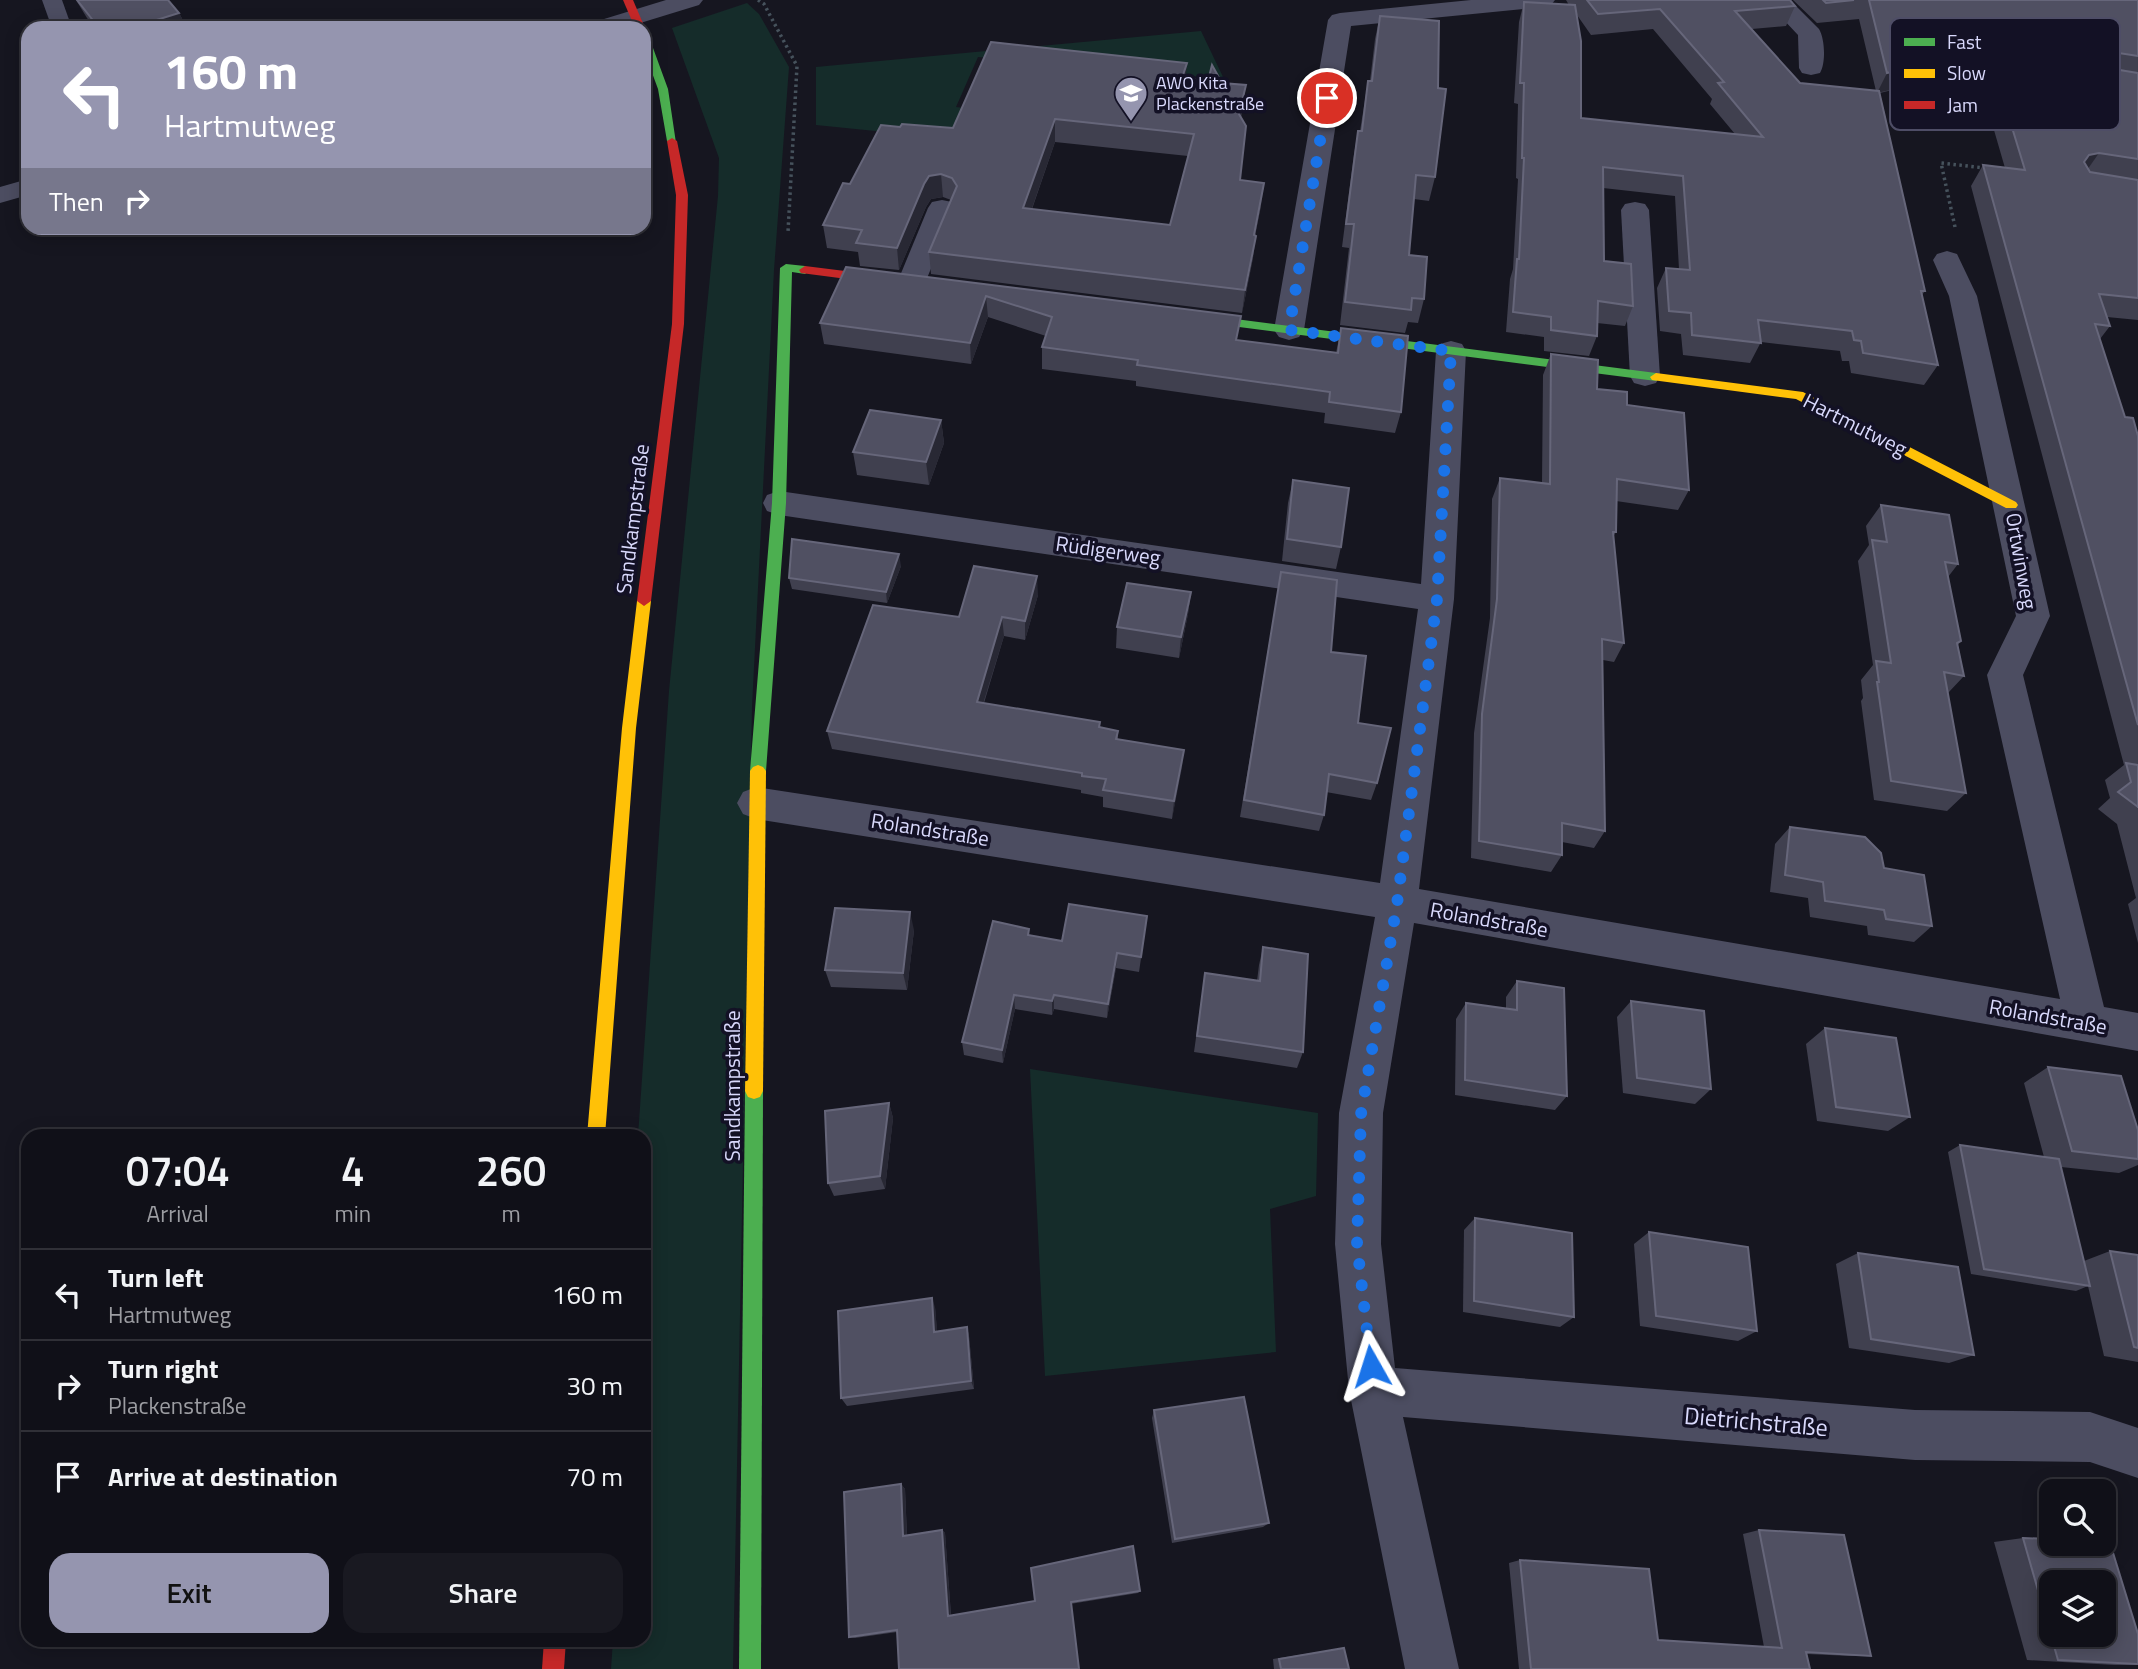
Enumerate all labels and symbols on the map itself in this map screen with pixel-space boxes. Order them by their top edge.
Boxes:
legend [1890,18,2120,130]
text: Fast [1947,27,1982,56]
text: Slow [1947,58,1986,87]
pin [1297,68,1357,128]
place label: AWO Kita Plackenstraße [1156,69,1264,117]
school or university icon: AWO Kita Plackenstraße [1112,74,1150,123]
text: Jam [1947,90,1978,119]
street label: Hartmutweg [1798,384,1913,464]
street label: Sandkampstraße [607,442,657,596]
street label: Ortwinweg [1998,510,2046,612]
street label: Rüdigerweg [1054,527,1163,573]
street label: Rolandstraße [869,804,992,854]
street label: Rolandstraße [1428,893,1551,945]
street label: Rolandstraße [1987,990,2110,1042]
street label: Sandkampstraße [716,1010,748,1162]
position arrow [1334,1329,1408,1403]
street label: Dietrichstraße [1683,1397,1829,1445]

